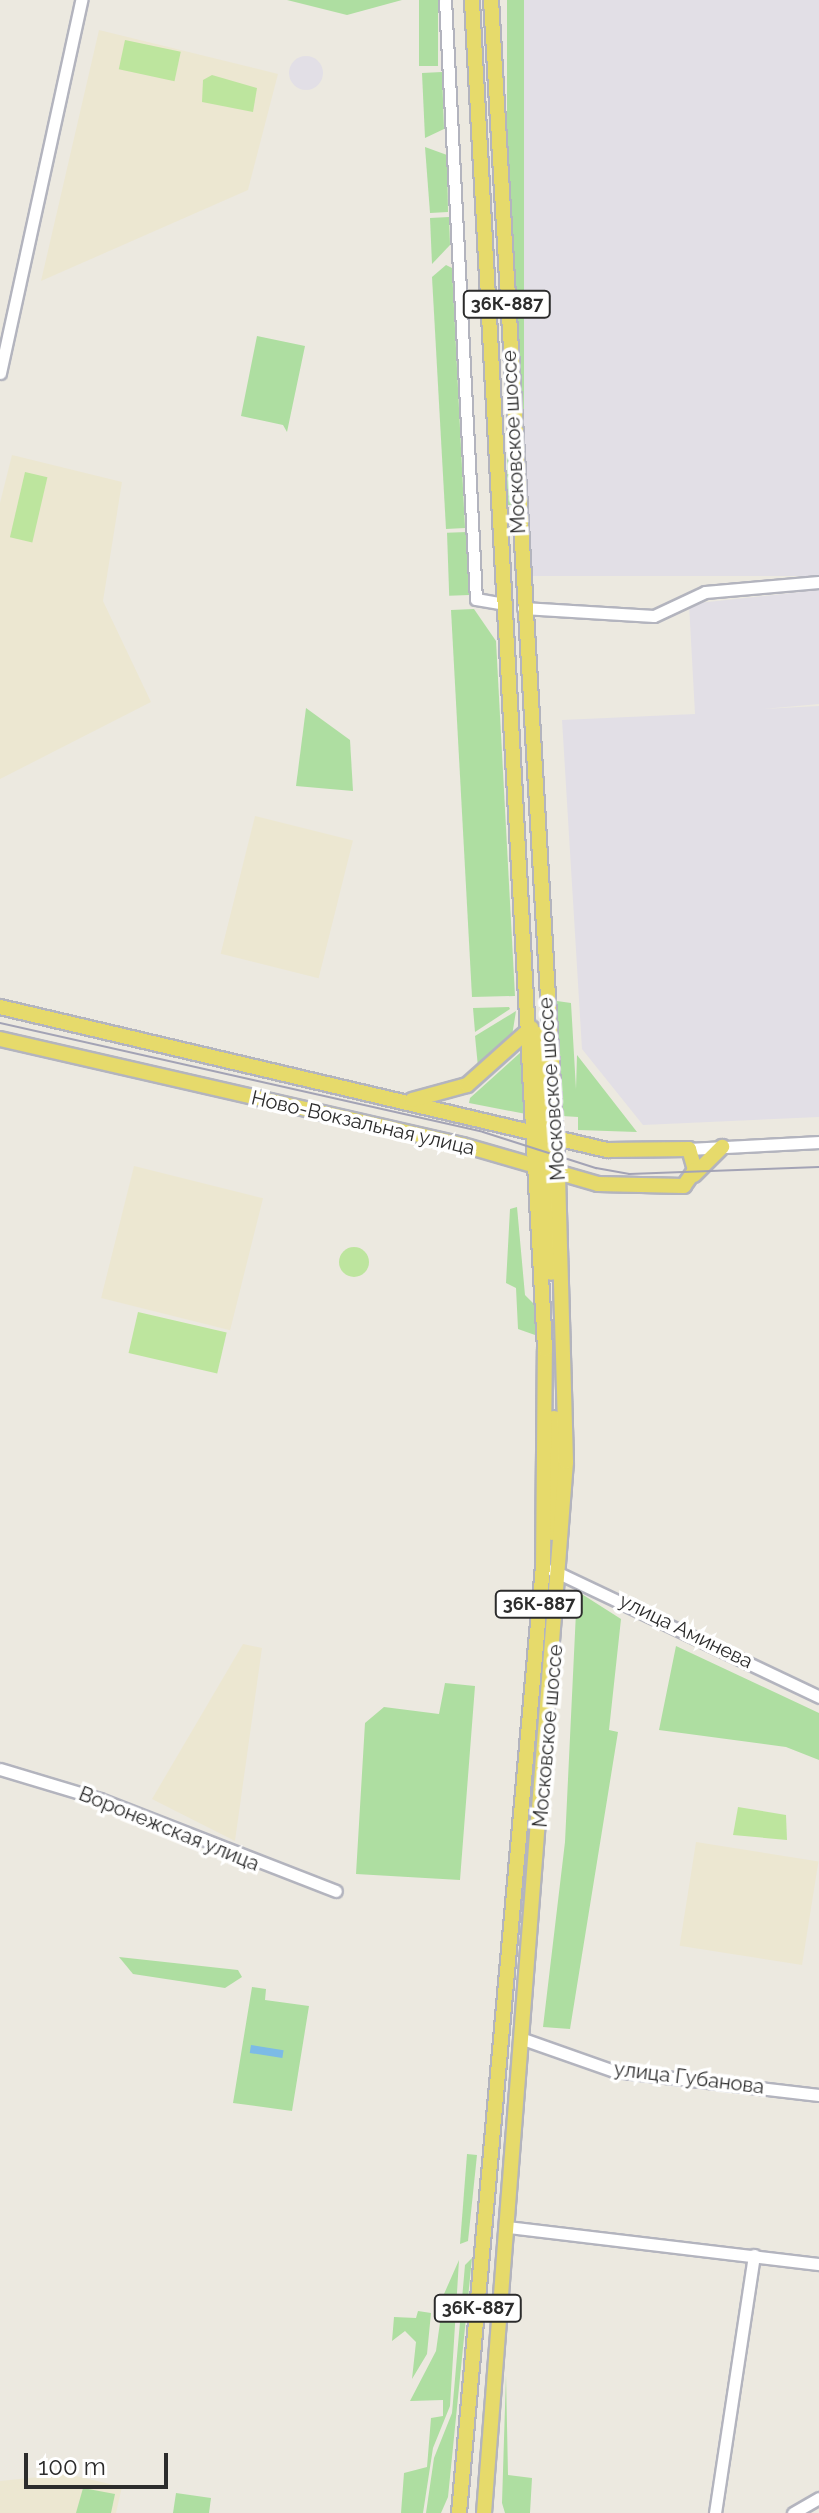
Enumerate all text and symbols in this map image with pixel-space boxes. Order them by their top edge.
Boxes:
road number: 36К-887 [461,290,553,318]
street label: Московское шоссе [497,350,531,534]
street label: Московское шоссе [534,997,570,1181]
street label: Ново-Вокзальная улица [249,1086,477,1160]
street label: улица Аминева [615,1588,757,1674]
road number: 36К-887 [493,1590,585,1618]
street label: Московское шоссе [528,1643,568,1829]
street label: Воронежская улица [75,1782,263,1876]
street label: улица Губанова [613,2057,765,2099]
road number: 36К-887 [432,2294,524,2322]
scale bar [28,2437,172,2487]
text: 100 m [38,2452,106,2481]

